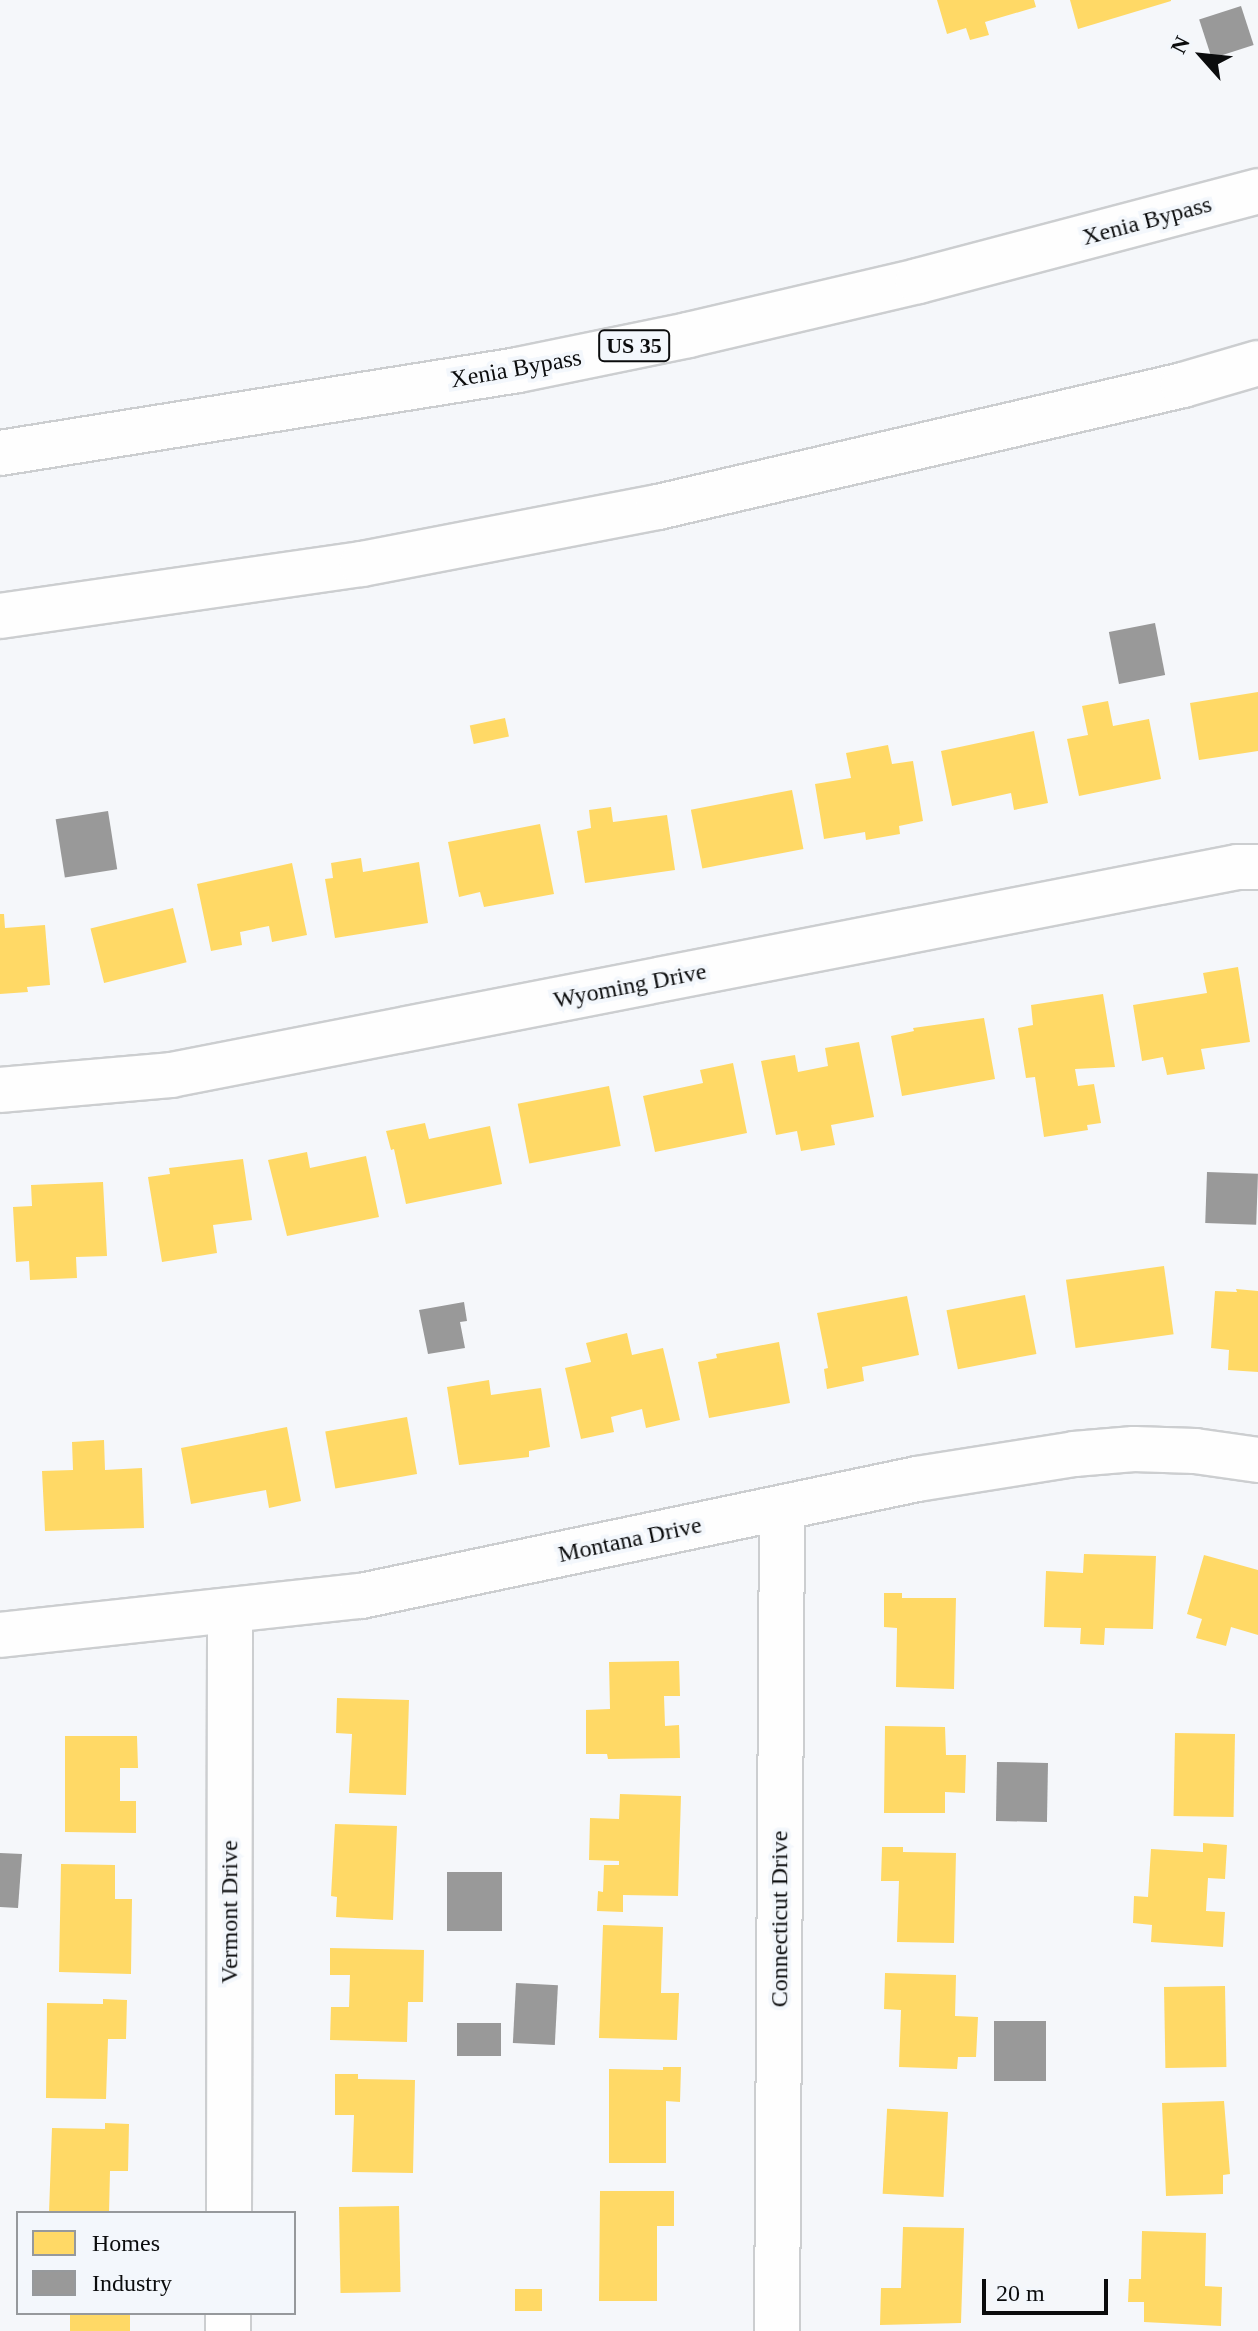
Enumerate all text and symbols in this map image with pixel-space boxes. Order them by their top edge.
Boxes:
north arrow [1162,16,1242,96]
text: N [1165,32,1195,58]
street label: Xenia Bypass [1079,190,1215,252]
road number: US 35 [598,328,670,364]
street label: Xenia Bypass [448,343,584,395]
street label: Wyoming Drive [551,957,709,1015]
street label: Montana Drive [556,1511,704,1569]
street label: Connecticut Drive [766,1831,794,2007]
street label: Vermont Drive [216,1840,244,1984]
legend [16,2211,296,2315]
text: Homes [92,2230,160,2256]
scale bar [986,2263,1112,2313]
text: Industry [92,2270,172,2296]
text: 20 m [996,2280,1045,2306]

